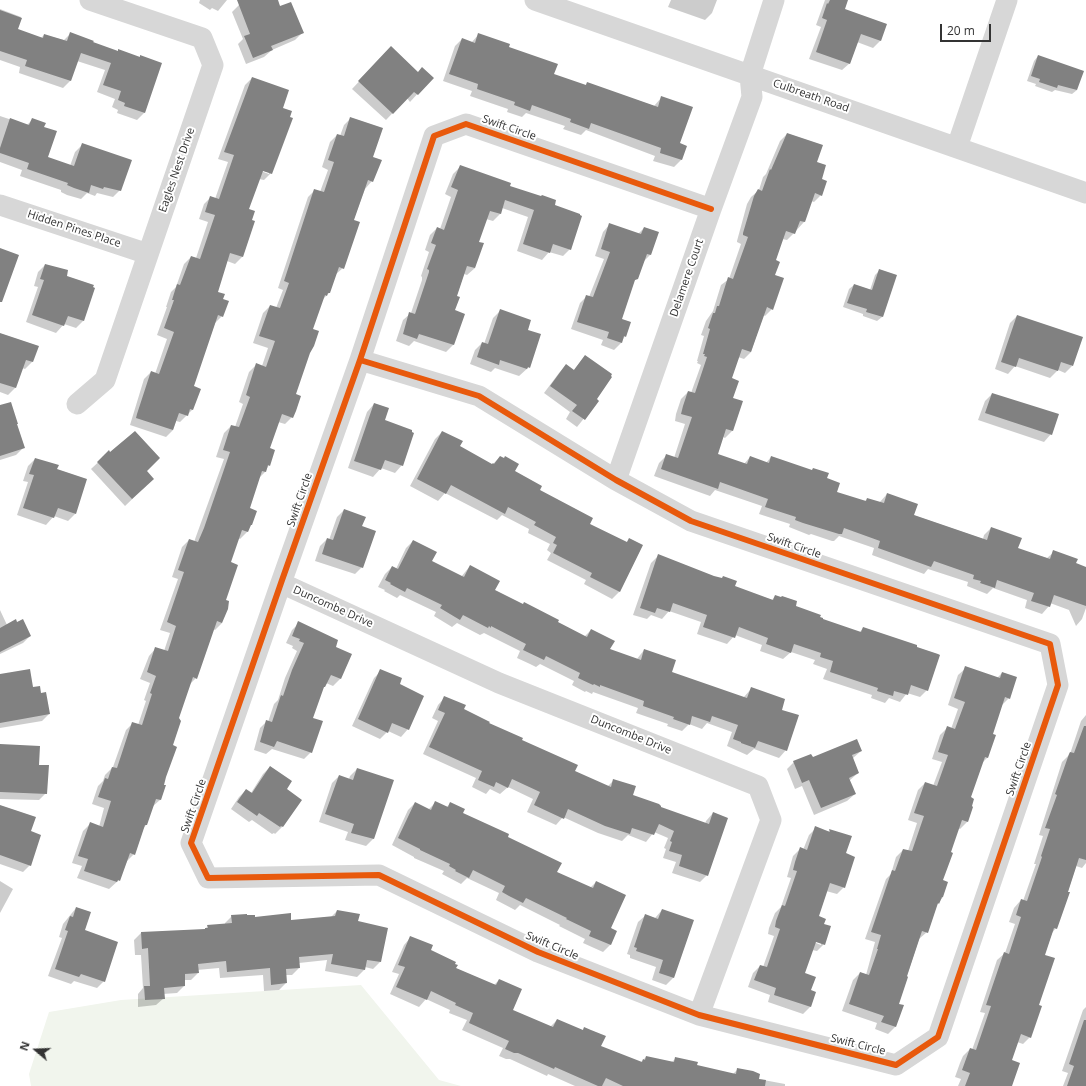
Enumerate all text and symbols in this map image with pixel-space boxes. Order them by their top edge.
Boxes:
scale bar [942,16,993,42]
text: 20 m [947,22,975,39]
street label: Culbreath Road [771,77,851,115]
street label: Swift Circle [480,113,538,143]
street label: Eagles Nest Drive [156,126,198,214]
street label: Hidden Pines Place [26,208,122,250]
street label: Delamere Court [667,237,707,319]
street label: Swift Circle [285,471,315,529]
street label: Swift Circle [765,531,823,561]
street label: Duncombe Drive [291,583,375,631]
street label: Duncombe Drive [589,713,673,757]
street label: Swift Circle [1004,740,1034,798]
street label: Swift Circle [179,777,209,835]
street label: Swift Circle [524,929,580,963]
north arrow [16,1030,56,1070]
street label: Swift Circle [829,1032,887,1058]
text: N [16,1039,33,1053]

